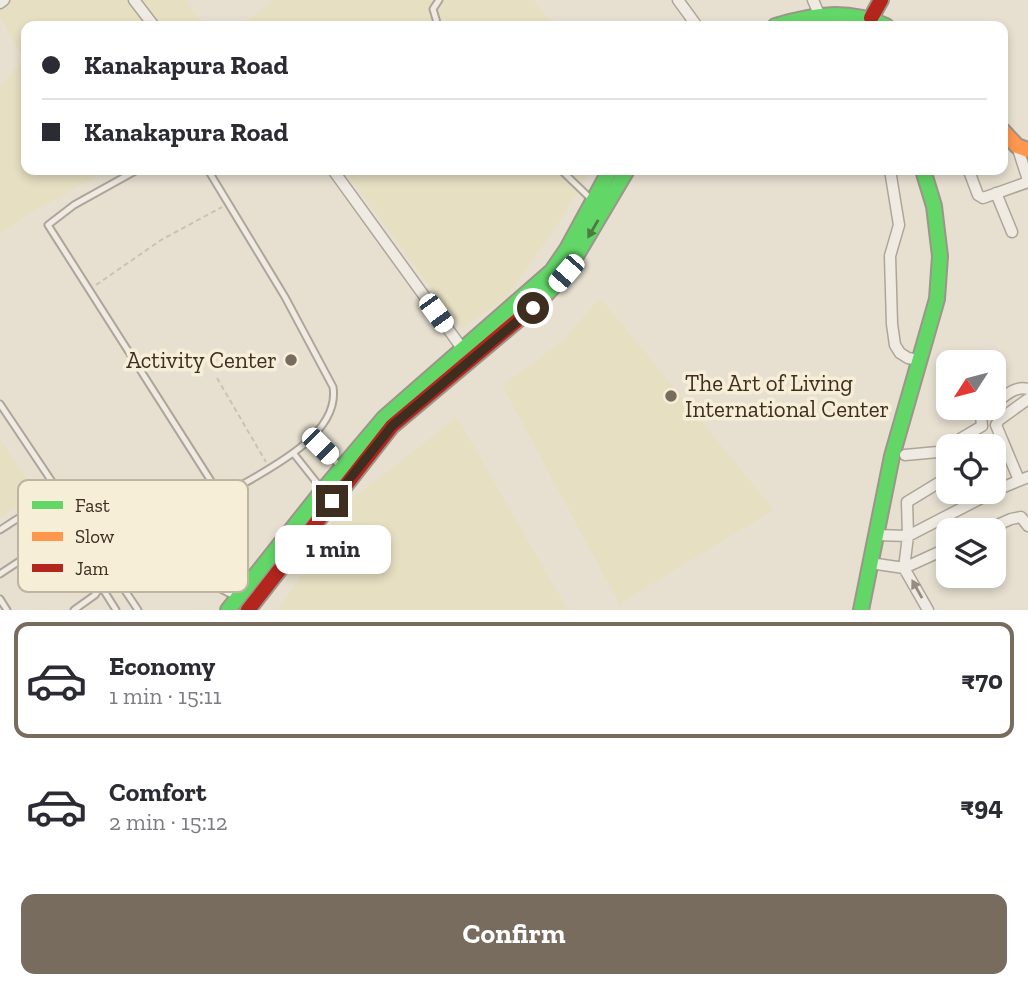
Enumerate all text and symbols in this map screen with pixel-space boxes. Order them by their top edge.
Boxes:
text: Kanakapura Road [84,49,288,81]
text: Kanakapura Road [84,116,288,148]
one-way arrow [587,219,599,239]
car [545,250,588,296]
car [416,290,457,336]
route start [517,292,549,324]
place label: Activity Center [126,346,277,374]
north arrow [936,350,1006,420]
map controls [936,350,1006,588]
marker: Activity Center [283,352,299,368]
place label: The Art of Living International Center [685,369,889,423]
marker: The Art of Living International Center [663,388,679,404]
car [298,424,343,468]
button: locate [936,434,1006,504]
legend [18,480,248,592]
route end [316,485,348,517]
text: Fast [75,494,110,517]
button: layers [936,518,1006,588]
text: Slow [75,525,115,548]
callout: 1 min [274,526,390,574]
text: 1 min [306,535,360,563]
text: Jam [75,557,109,580]
one-way arrow [911,579,923,599]
icon: car [25,649,88,712]
text: Economy [109,650,215,682]
text: ₹70 [961,664,1003,696]
text: 1 min · 15:11 [109,682,222,710]
icon: car [25,775,88,838]
text: Comfort [109,776,206,808]
text: ₹94 [960,790,1003,822]
text: 2 min · 15:12 [109,808,228,836]
button: Confirm [21,894,1007,974]

